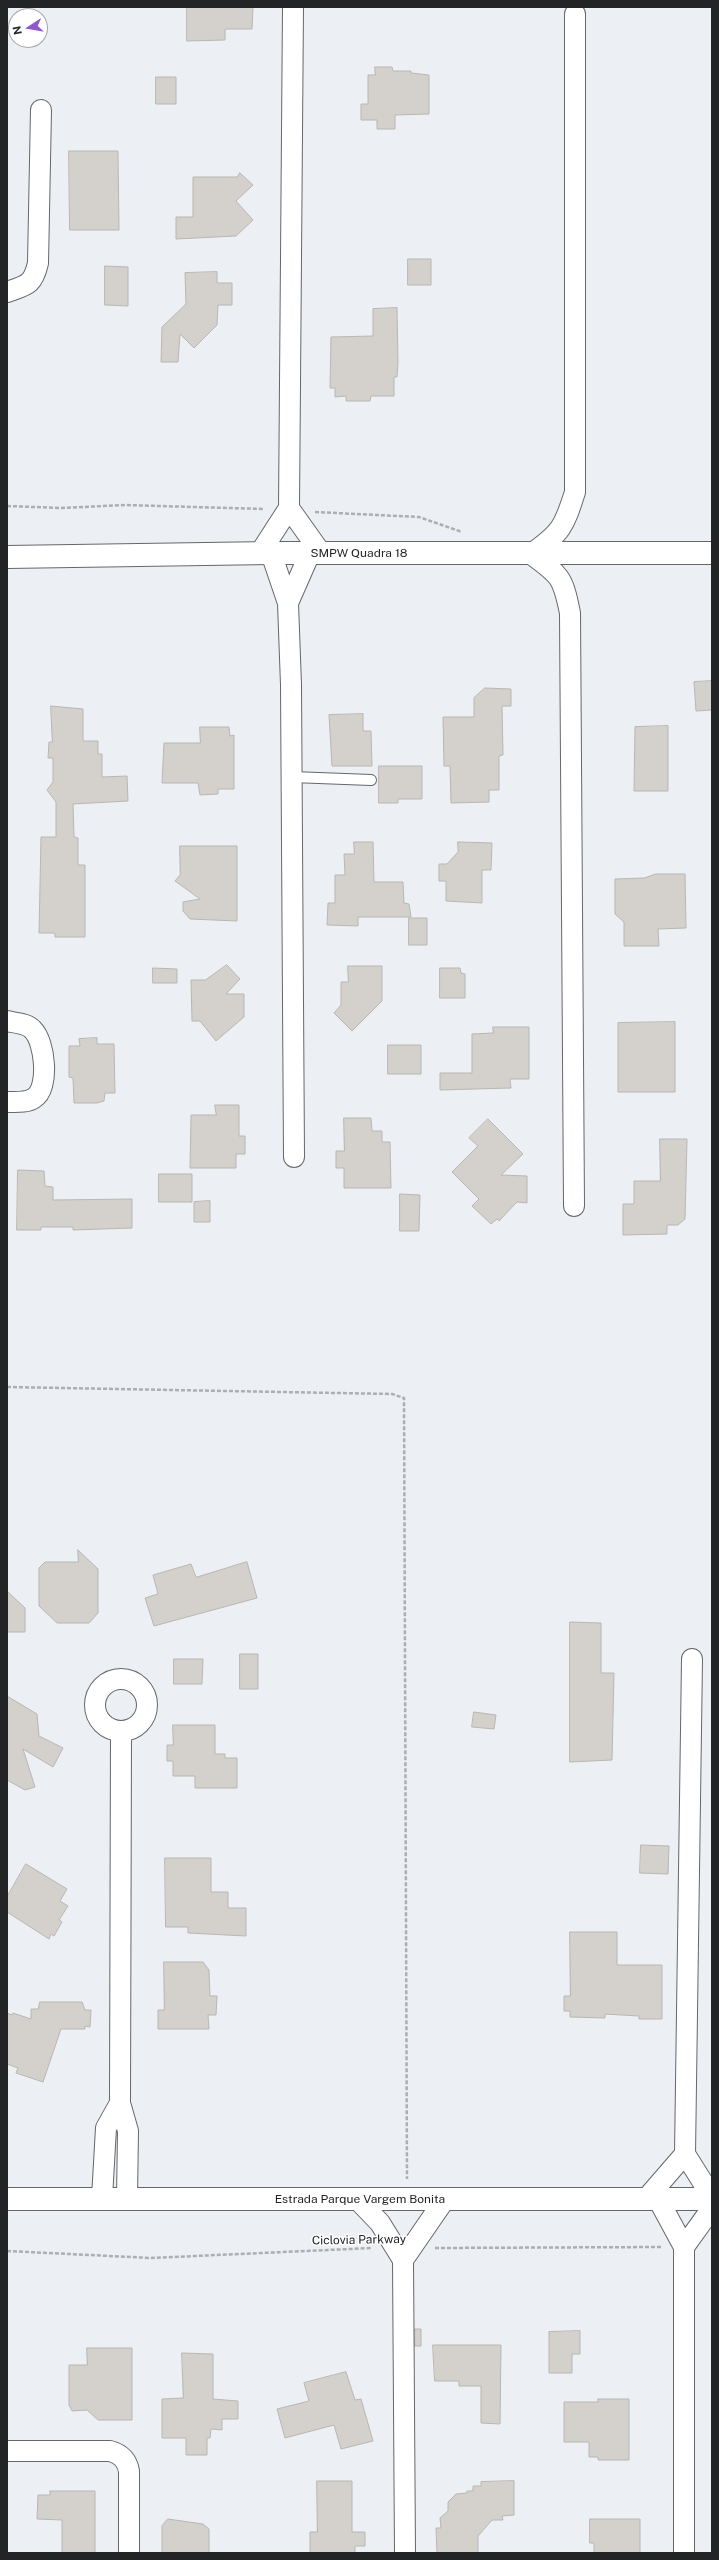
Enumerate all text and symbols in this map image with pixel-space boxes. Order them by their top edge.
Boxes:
north arrow [8,8,48,48]
text: N [10,25,24,36]
street label: SMPW Quadra 18 [310,546,408,560]
street label: Estrada Parque Vargem Bonita [275,2192,445,2206]
street label: Ciclovia Parkway [312,2232,406,2248]

